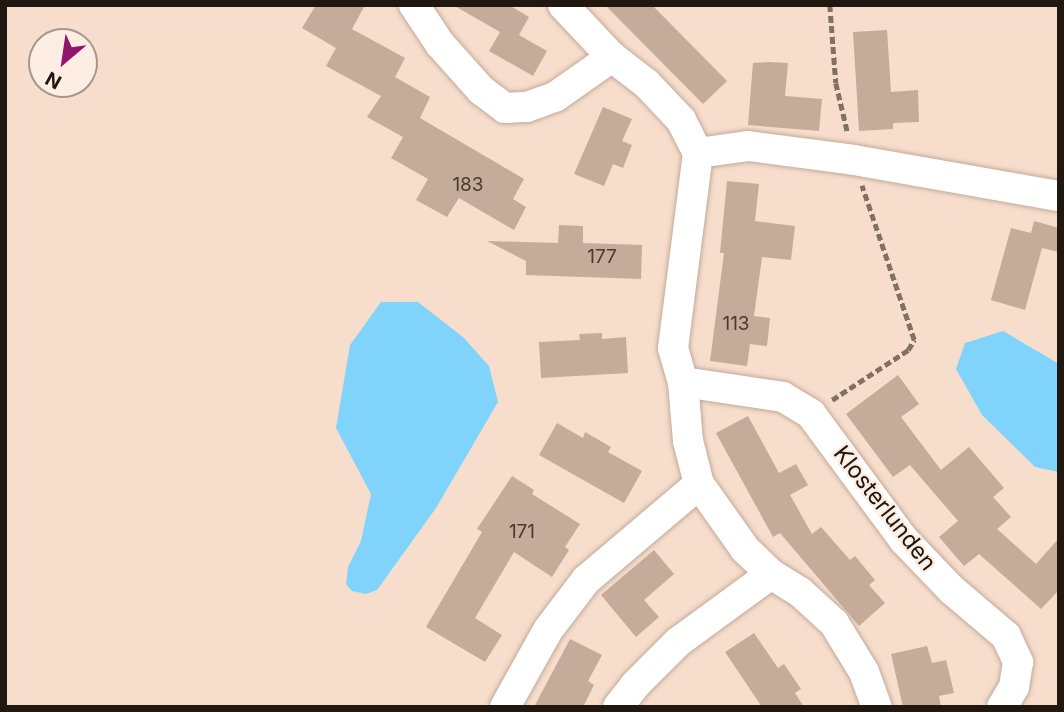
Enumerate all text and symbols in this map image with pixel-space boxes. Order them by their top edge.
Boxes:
north arrow [28,28,98,98]
text: N [42,66,65,94]
house number: 183 [452,174,484,196]
house number: 177 [587,246,617,268]
house number: 113 [722,313,750,335]
street label: Klosterlunden [828,440,942,576]
house number: 171 [509,521,535,543]

